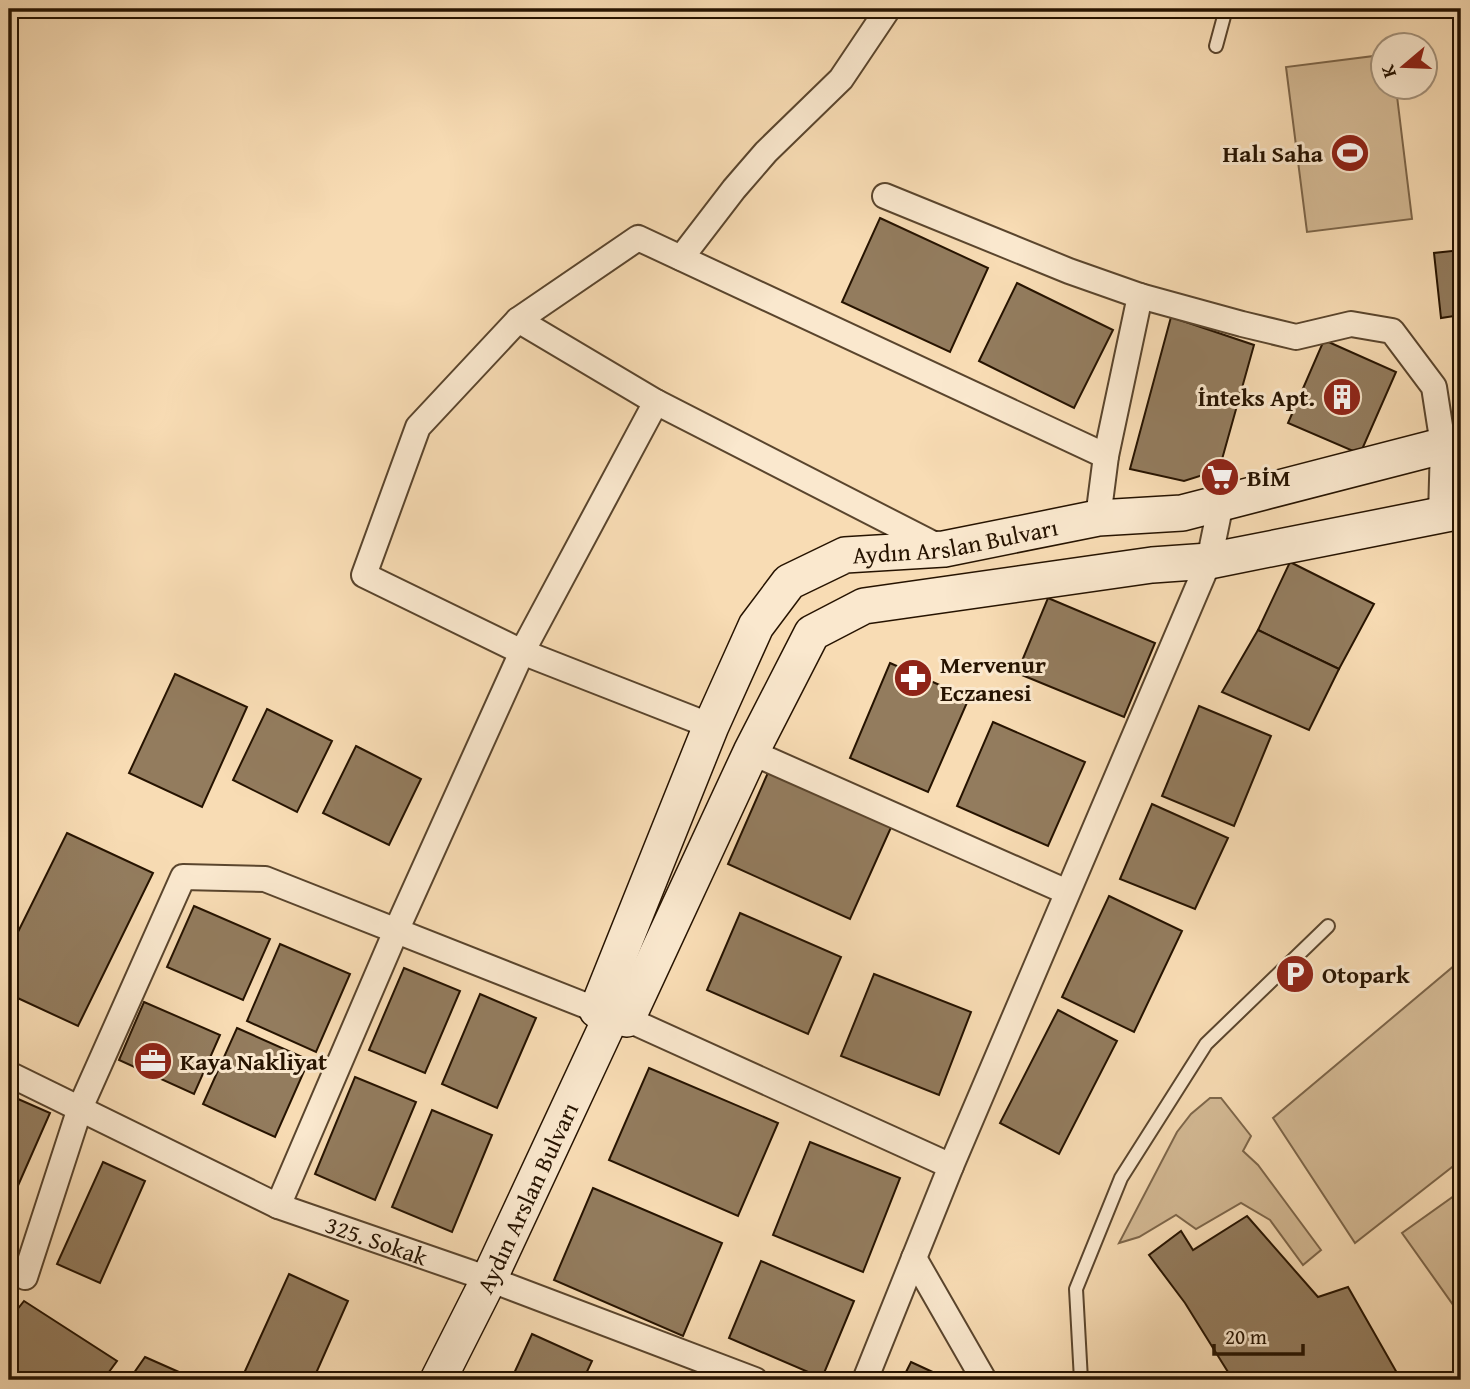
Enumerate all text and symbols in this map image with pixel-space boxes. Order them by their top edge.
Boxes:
north arrow [1368,32,1438,102]
text: K [1373,61,1403,82]
sports icon: Halı Saha [1329,132,1371,174]
place label: Halı Saha [1223,136,1324,171]
building icon: İnteks Apt. [1321,376,1363,418]
place label: İnteks Apt. [1198,380,1315,415]
supermarket icon: BİM [1199,456,1241,498]
place label: BİM [1247,460,1291,495]
street label: Aydın Arslan Bulvarı [851,509,1061,572]
place label: Mervenur Eczanesi [940,647,1046,710]
pharmacy icon: Mervenur Eczanesi [892,657,934,699]
parking icon: Otopark [1274,953,1316,995]
place label: Otopark [1322,957,1410,992]
office icon: Kaya Nakliyat [132,1040,174,1082]
place label: Kaya Nakliyat [180,1044,327,1079]
street label: Aydın Arslan Bulvarı [467,1096,587,1299]
street label: 325. Sokak [321,1206,433,1274]
scale bar [1214,1312,1304,1356]
text: 20 m [1225,1321,1267,1352]

